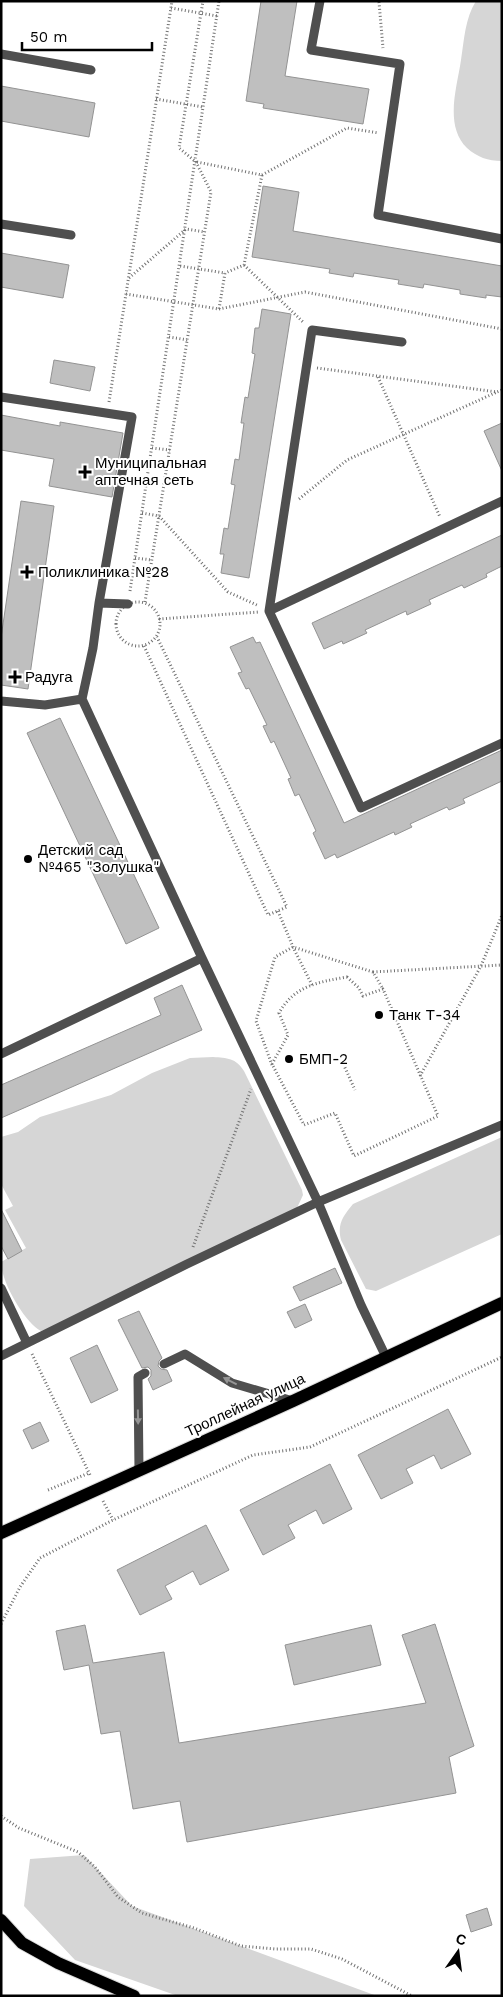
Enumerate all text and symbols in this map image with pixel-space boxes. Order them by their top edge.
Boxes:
scale bar [22,20,152,52]
text: 50 m [30,28,67,46]
place label: Муниципальная аптечная сеть [95,454,207,489]
marker: Муниципальная аптечная сеть [79,466,91,478]
place label: Поликлиника №28 [38,563,169,581]
marker: Поликлиника №28 [20,565,34,579]
place label: Радуга [25,668,73,686]
marker: Радуга [9,671,21,683]
place label: Детский сад №465 "Золушка" [38,841,159,876]
marker: Детский сад №465 "Золушка" [22,853,34,865]
place label: Танк Т-34 [389,1006,460,1024]
marker: Танк Т-34 [373,1009,385,1021]
place label: БМП-2 [299,1050,348,1068]
marker: БМП-2 [283,1053,295,1065]
street label: Троллейная улица [182,1369,308,1441]
one-way arrow [223,1377,237,1385]
one-way arrow [134,1410,142,1426]
north arrow [433,1927,483,1977]
text: С [454,1930,468,1948]

